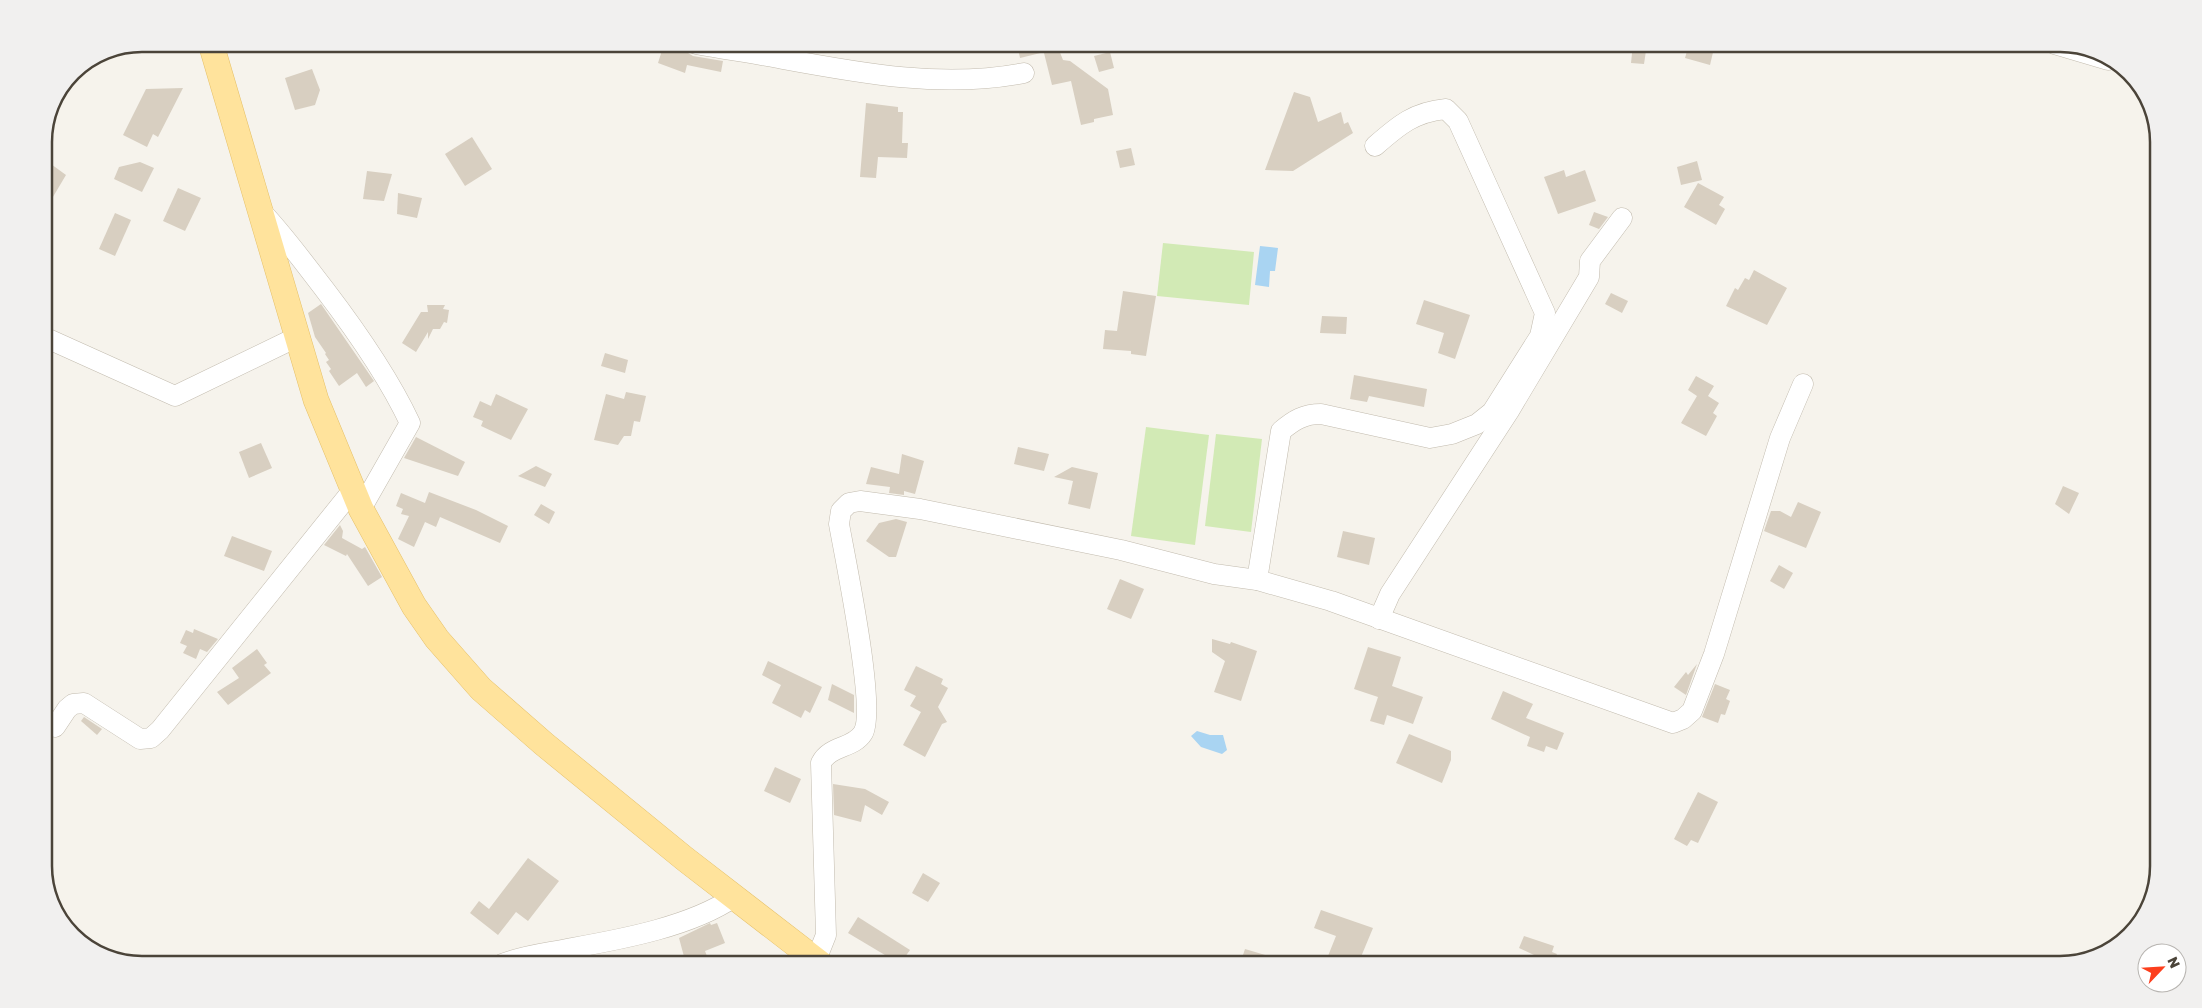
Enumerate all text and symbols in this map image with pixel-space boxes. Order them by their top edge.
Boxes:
north arrow [2137,943,2187,993]
text: N [2164,954,2184,971]

